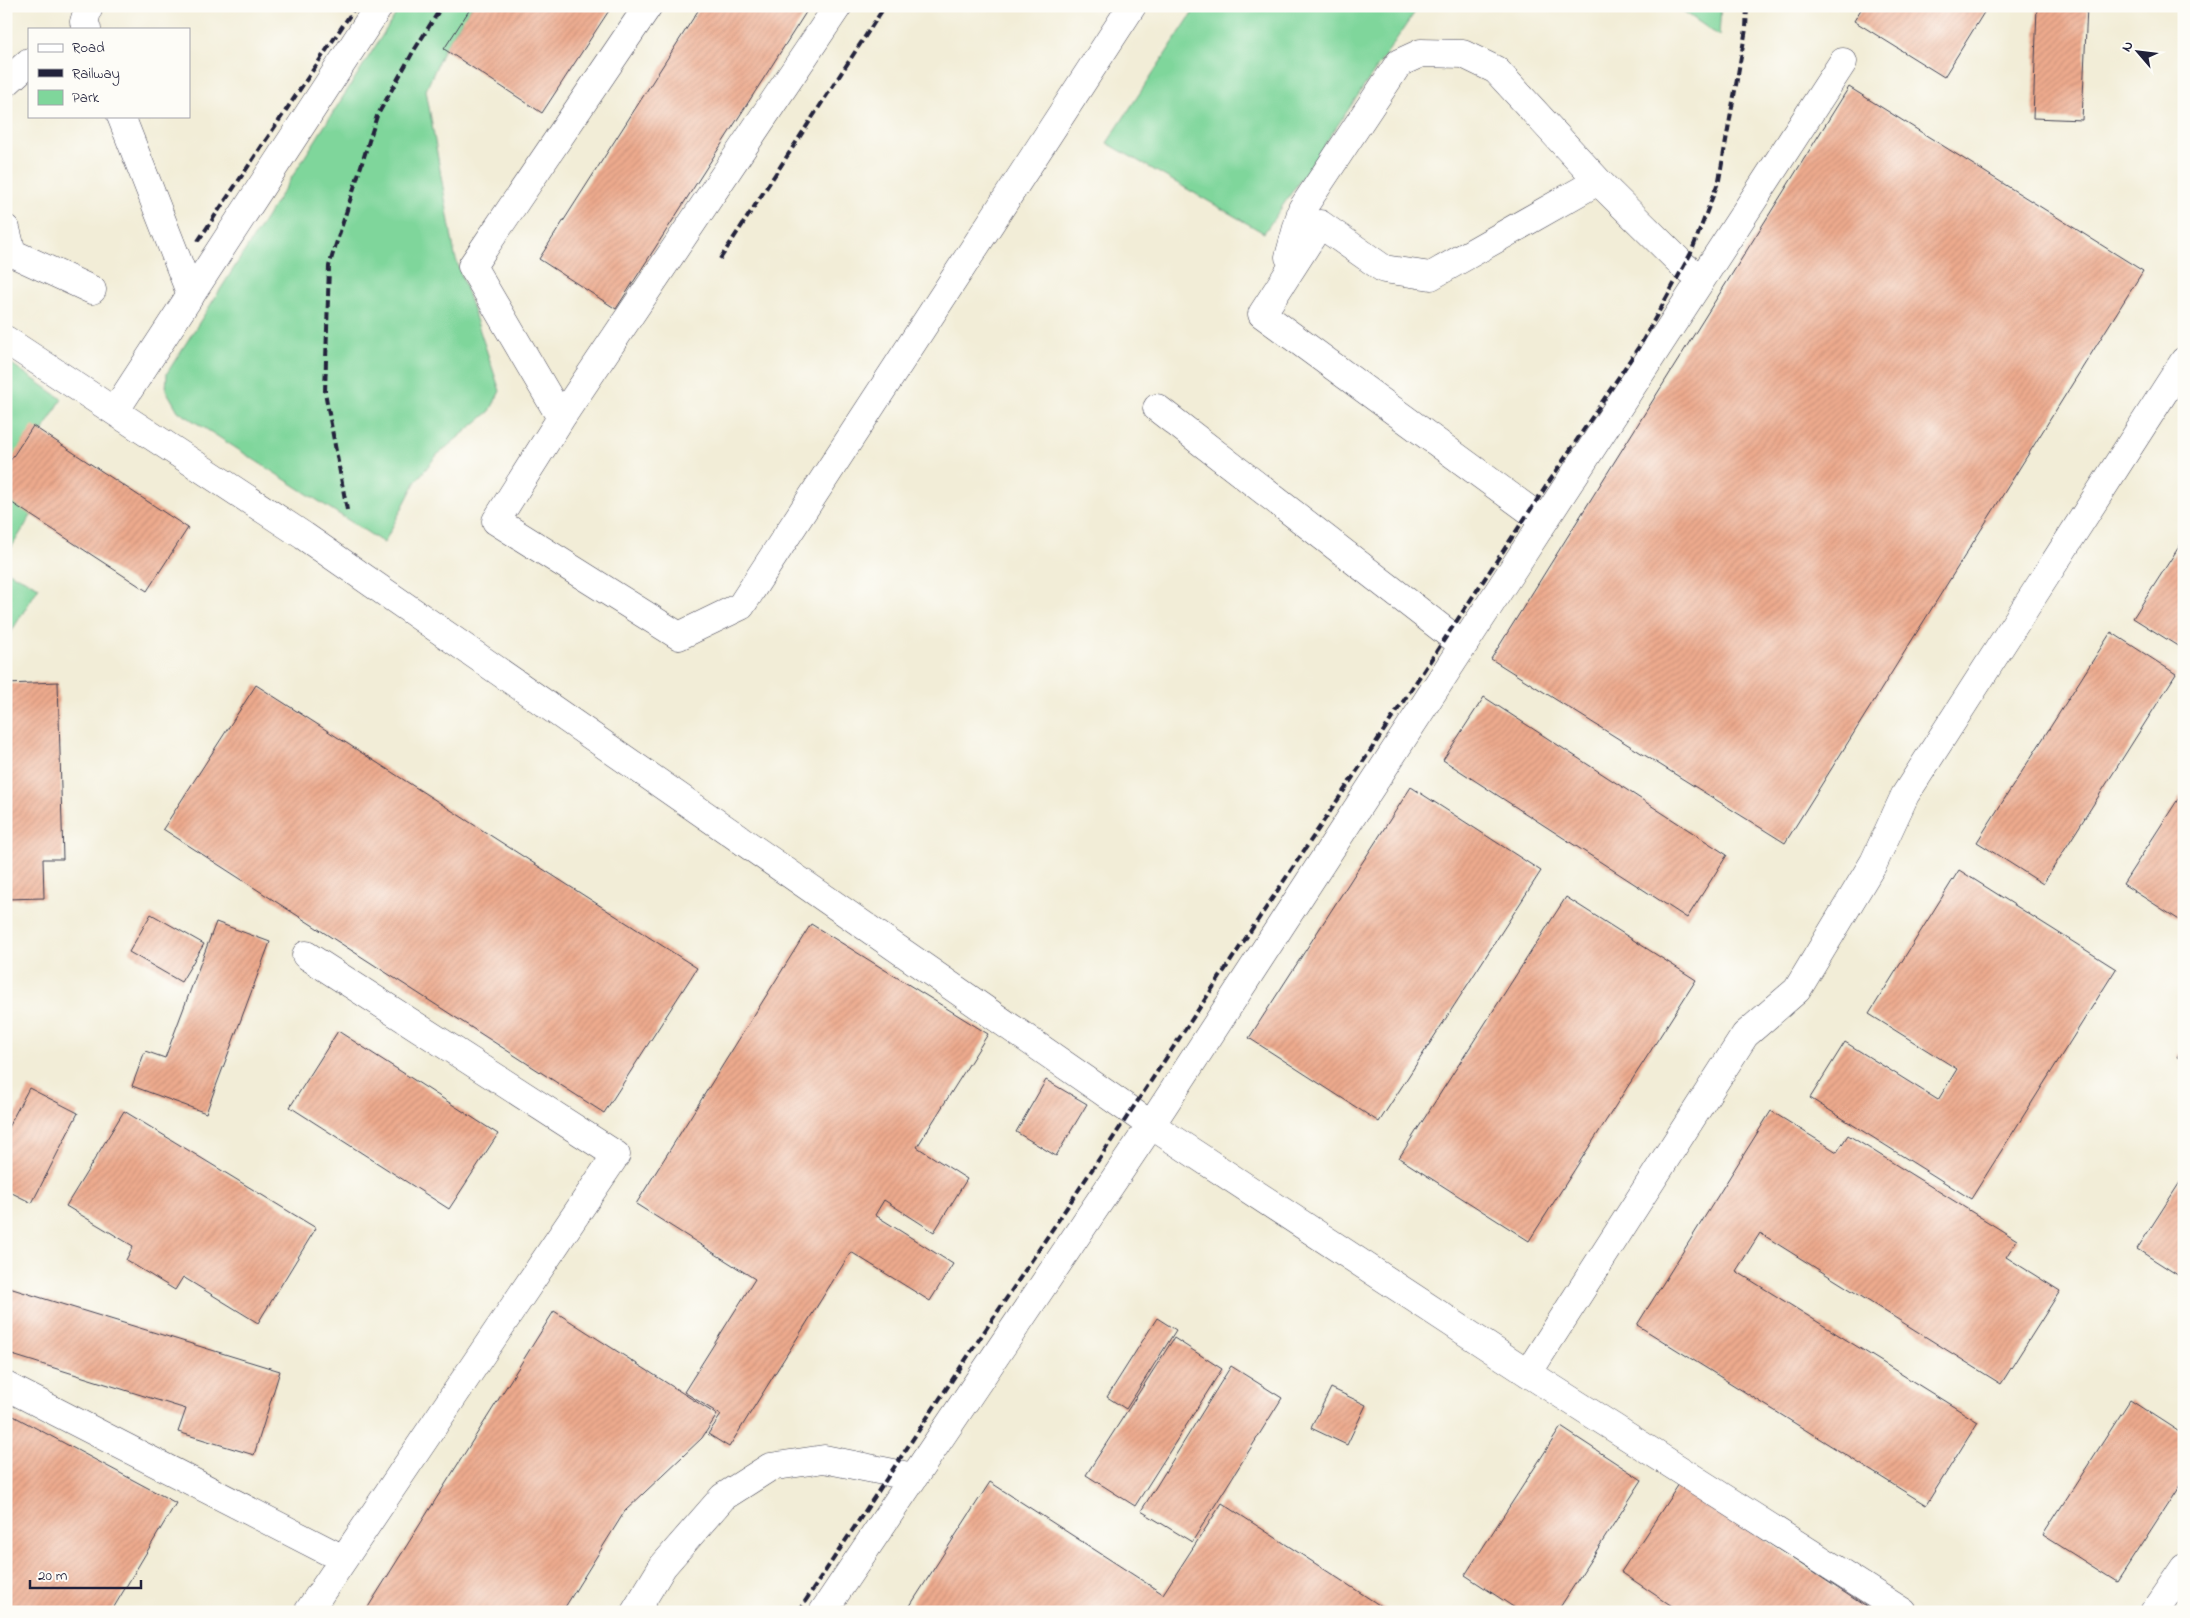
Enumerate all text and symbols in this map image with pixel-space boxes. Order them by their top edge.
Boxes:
legend [28,28,190,118]
north arrow [2112,28,2162,78]
text: Road [72,37,105,59]
text: N [2116,37,2139,56]
text: Railway [72,63,120,86]
text: Park [72,87,100,109]
scale bar [30,1558,141,1590]
text: 20 m [38,1565,68,1587]

